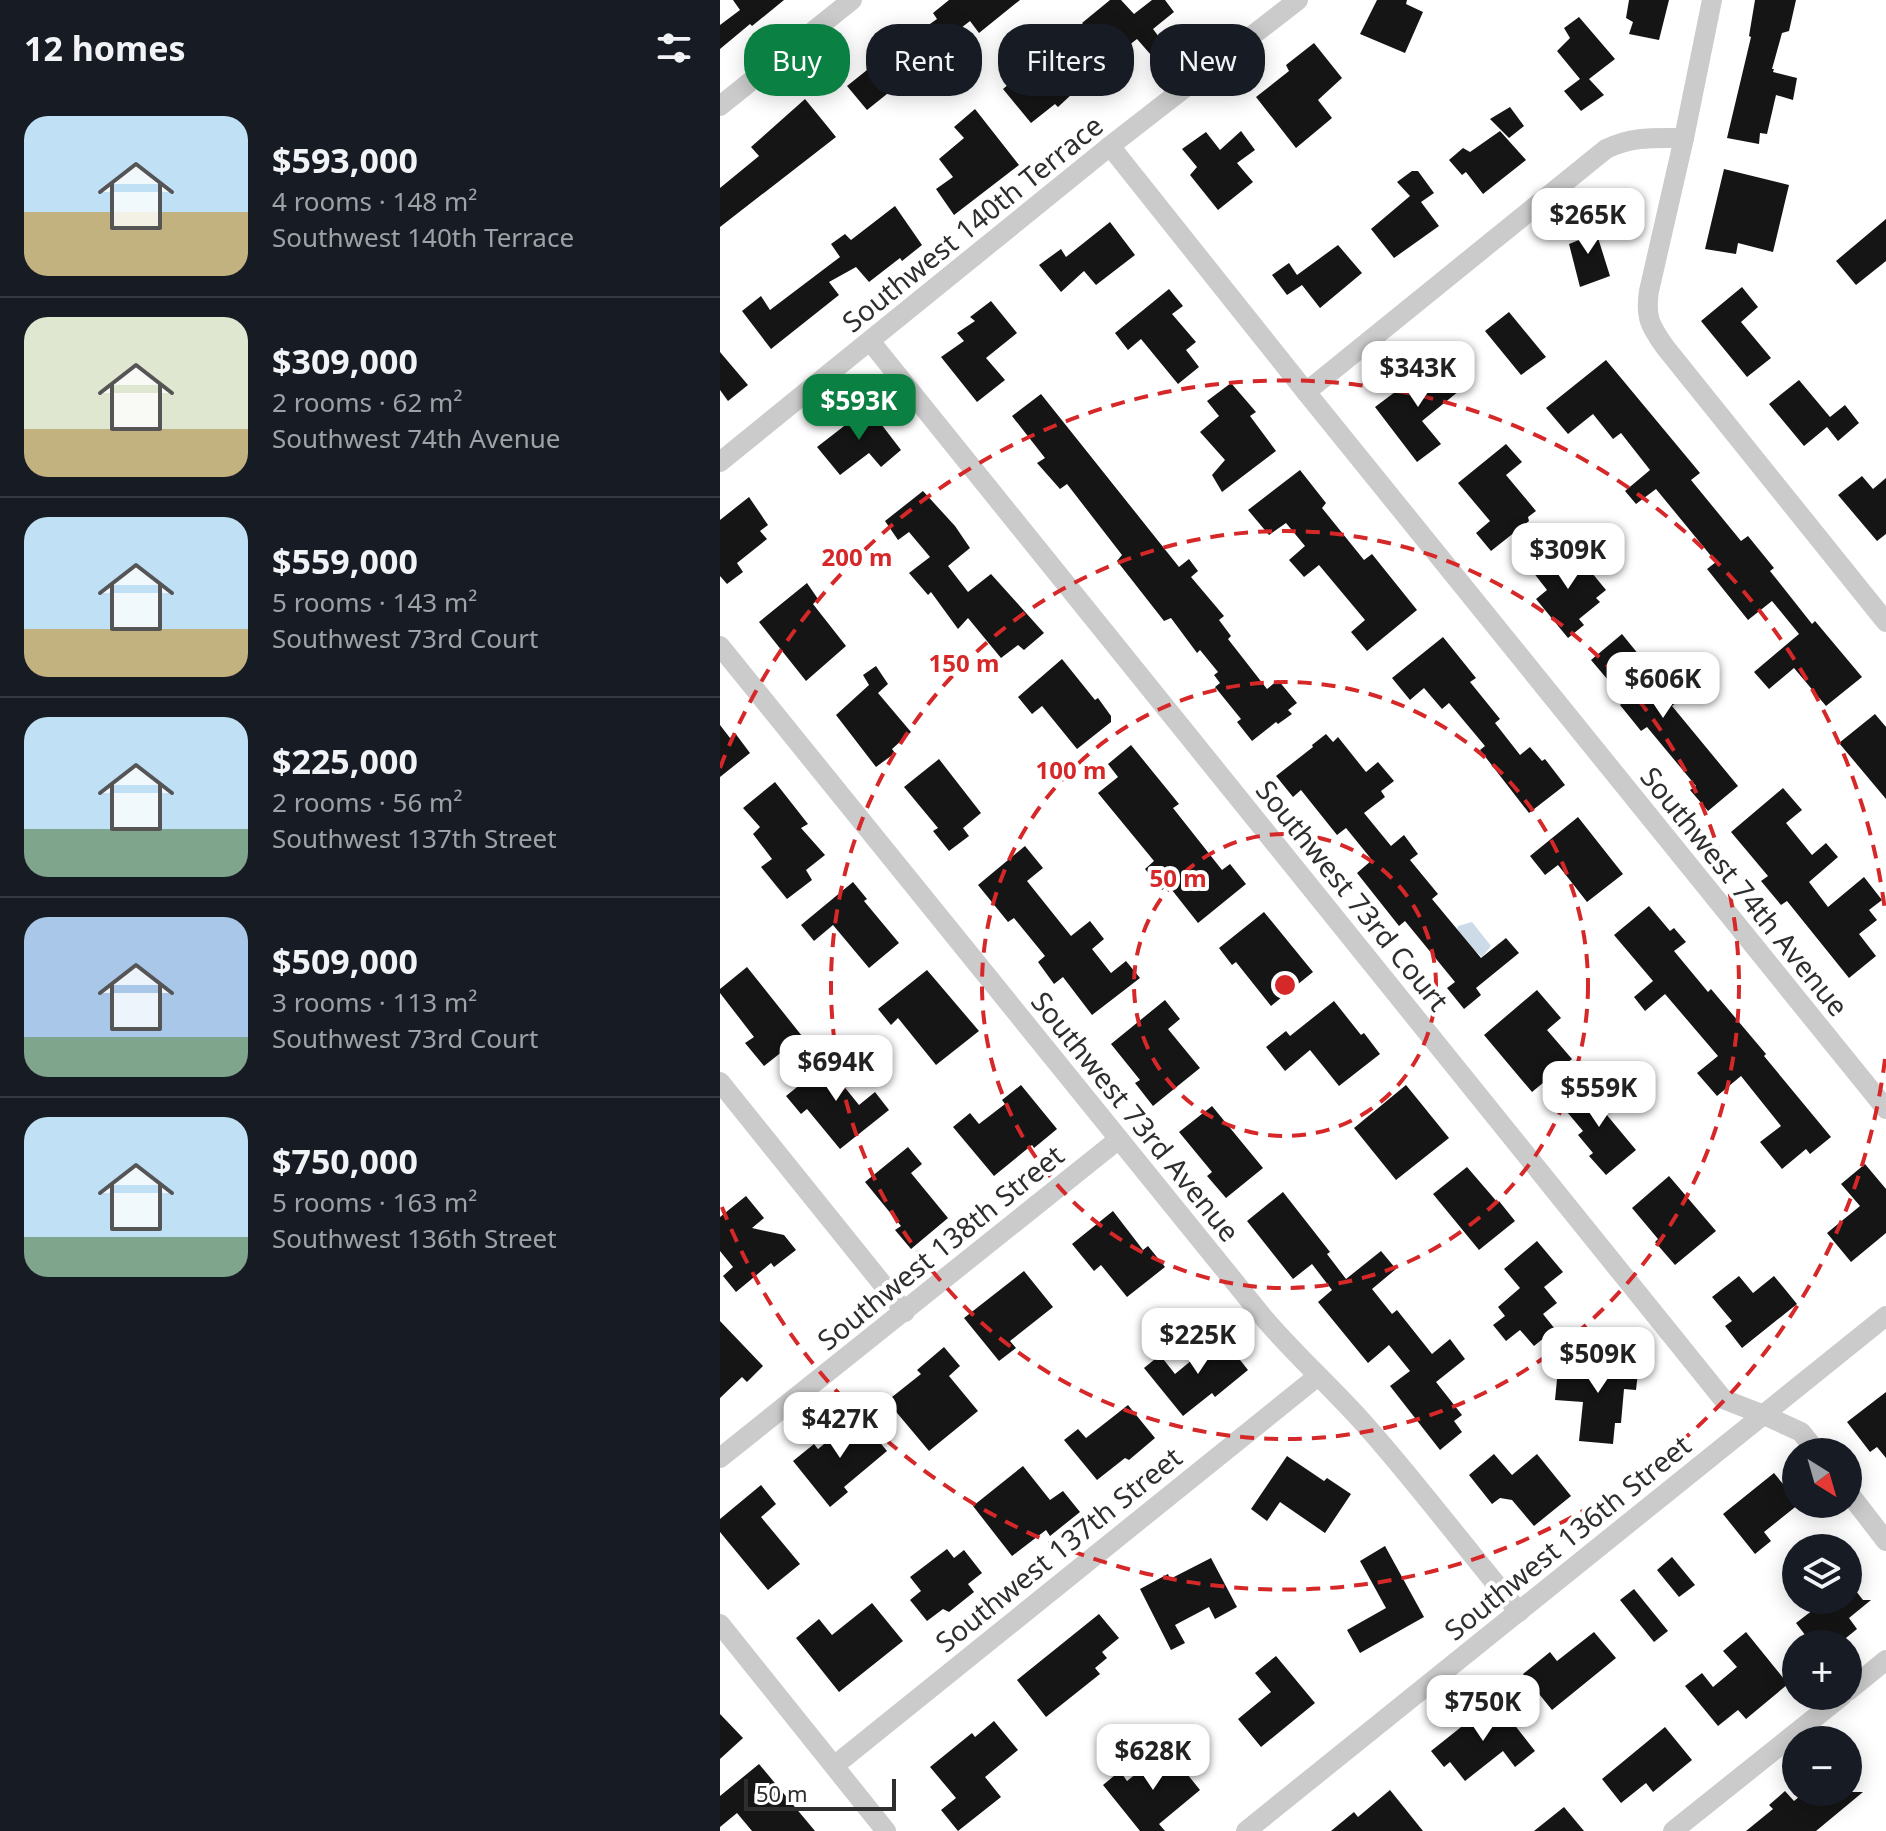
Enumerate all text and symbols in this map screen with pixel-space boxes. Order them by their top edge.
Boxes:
chip: Buy [744,24,850,96]
chip: Rent [866,24,982,96]
chip: Filters [998,24,1134,96]
chip: New [1150,24,1265,96]
text: 12 homes [24,25,186,71]
icon: filters [652,26,696,70]
street label: Southwest 140th Terrace [834,106,1110,340]
text: $593,000 [272,137,418,183]
icon: home [88,148,184,244]
text: 4 rooms · 148 m² [272,183,477,219]
pin: $265K [1532,188,1644,256]
text: $265K [1550,196,1626,232]
text: Southwest 140th Terrace [272,219,574,255]
text: $309,000 [272,338,418,384]
pin: $343K [1362,341,1474,409]
icon: home [88,349,184,445]
text: $343K [1380,349,1456,385]
pin: $593K [803,374,915,442]
text: $593K [821,382,897,418]
text: 2 rooms · 62 m² [272,384,462,420]
text: Southwest 74th Avenue [272,420,560,456]
pin: $309K [1512,523,1624,591]
text: $309K [1530,531,1606,567]
text: $559,000 [272,538,418,584]
text: 200 m [822,540,892,573]
icon: home [88,549,184,645]
text: 5 rooms · 143 m² [272,584,477,620]
text: Southwest 73rd Court [272,620,538,656]
text: 150 m [929,646,999,679]
pin: $606K [1607,652,1719,720]
text: $606K [1625,660,1701,696]
text: $225,000 [272,738,418,784]
icon: home [88,749,184,845]
text: 100 m [1036,753,1106,786]
street label: Southwest 74th Avenue [1632,758,1858,1024]
street label: Southwest 73rd Court [1248,772,1458,1018]
text: 2 rooms · 56 m² [272,784,462,820]
text: Southwest 137th Street [272,820,557,856]
text: 50 m [1149,861,1207,894]
text: $509,000 [272,938,418,984]
icon: home [88,949,184,1045]
centre of rings [1271,971,1299,999]
street label: Southwest 73rd Avenue [1023,983,1249,1249]
text: 3 rooms · 113 m² [272,984,477,1020]
text: Southwest 73rd Court [272,1020,538,1056]
pin: $694K [780,1035,892,1103]
text: $694K [798,1043,874,1079]
pin: $559K [1543,1061,1655,1129]
text: $559K [1561,1069,1637,1105]
street label: Southwest 138th Street [809,1136,1071,1358]
text: $750,000 [272,1138,418,1184]
icon: home [88,1149,184,1245]
text: 5 rooms · 163 m² [272,1184,477,1220]
text: Southwest 136th Street [272,1220,557,1256]
pin: $225K [1142,1308,1254,1376]
text: $225K [1160,1316,1236,1352]
pin: $509K [1542,1327,1654,1395]
text: $509K [1560,1335,1636,1371]
pin: $427K [784,1392,896,1460]
text: $427K [802,1400,878,1436]
street label: Southwest 136th Street [1436,1426,1698,1648]
street label: Southwest 137th Street [927,1438,1189,1660]
north arrow [1782,1438,1862,1518]
map controls [1782,1438,1862,1806]
button: layers [1782,1534,1862,1614]
button: + [1782,1630,1862,1710]
pin: $750K [1427,1675,1539,1743]
text: $750K [1445,1683,1521,1719]
pin: $628K [1097,1724,1209,1792]
button: − [1782,1726,1862,1806]
text: $628K [1115,1732,1191,1768]
scale bar [744,1775,896,1811]
text: 50 m [756,1778,807,1808]

